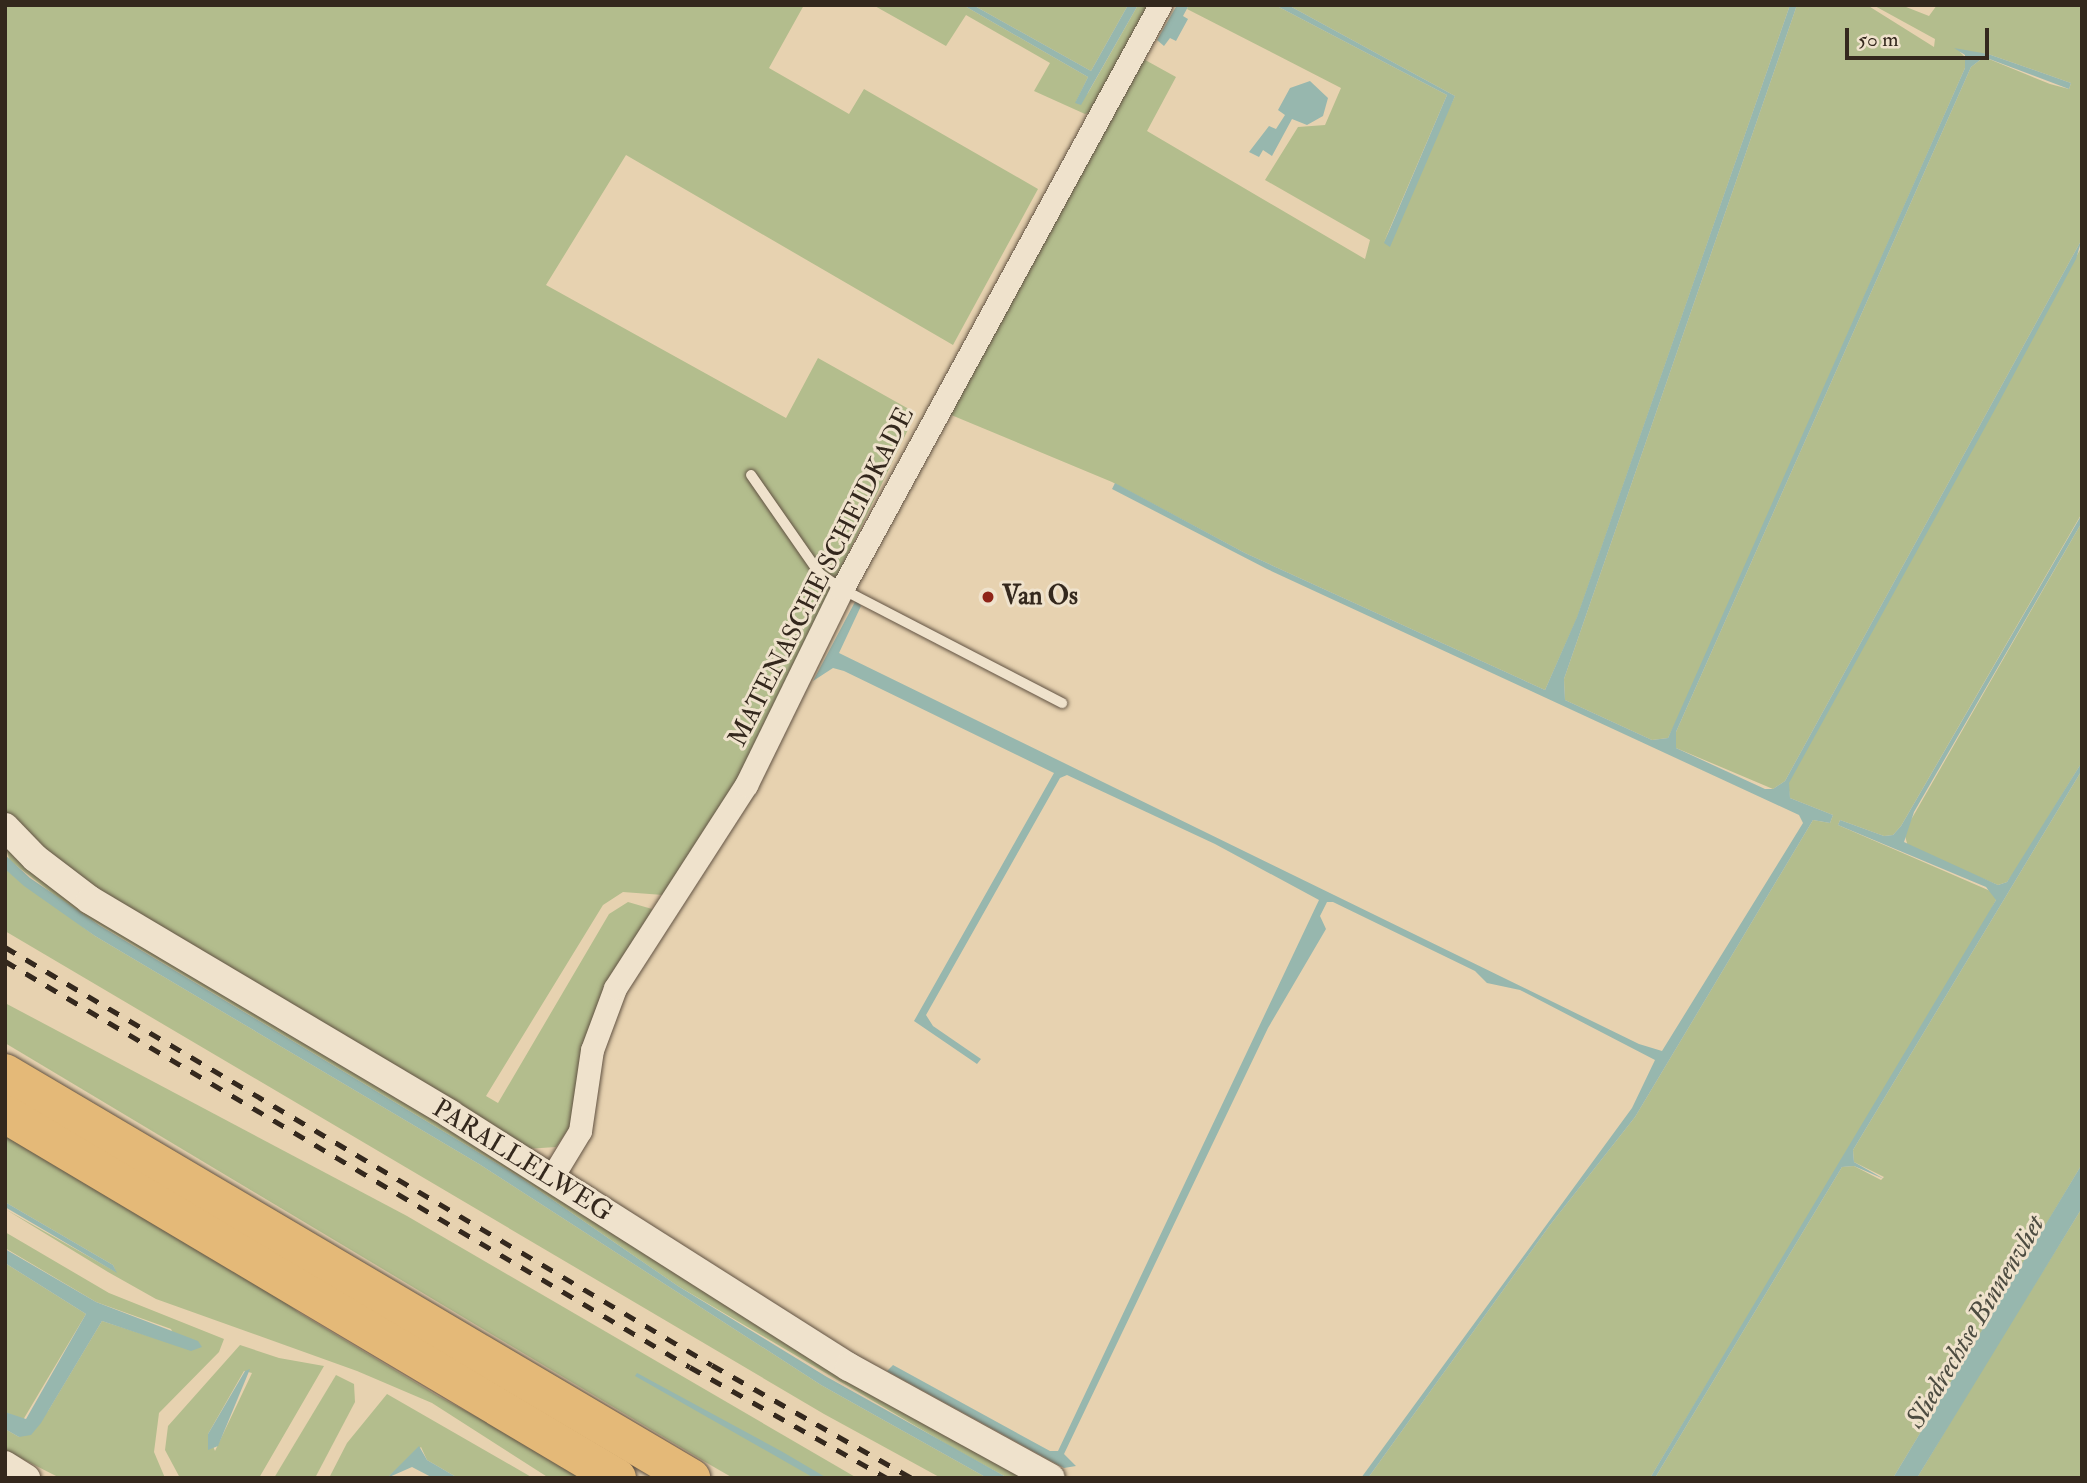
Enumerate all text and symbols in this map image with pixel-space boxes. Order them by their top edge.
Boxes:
scale bar [1849,14,1993,58]
text: 50 m [1858,26,1899,53]
street label: MATENASCHE SCHEIDKADE [723,402,921,752]
place label: Van Os [1002,581,1078,613]
marker: Van Os [980,589,996,605]
street label: PARALLELWEG [426,1093,618,1229]
water label: Sliedrechtse Binnenvliet [1899,1209,2053,1435]

